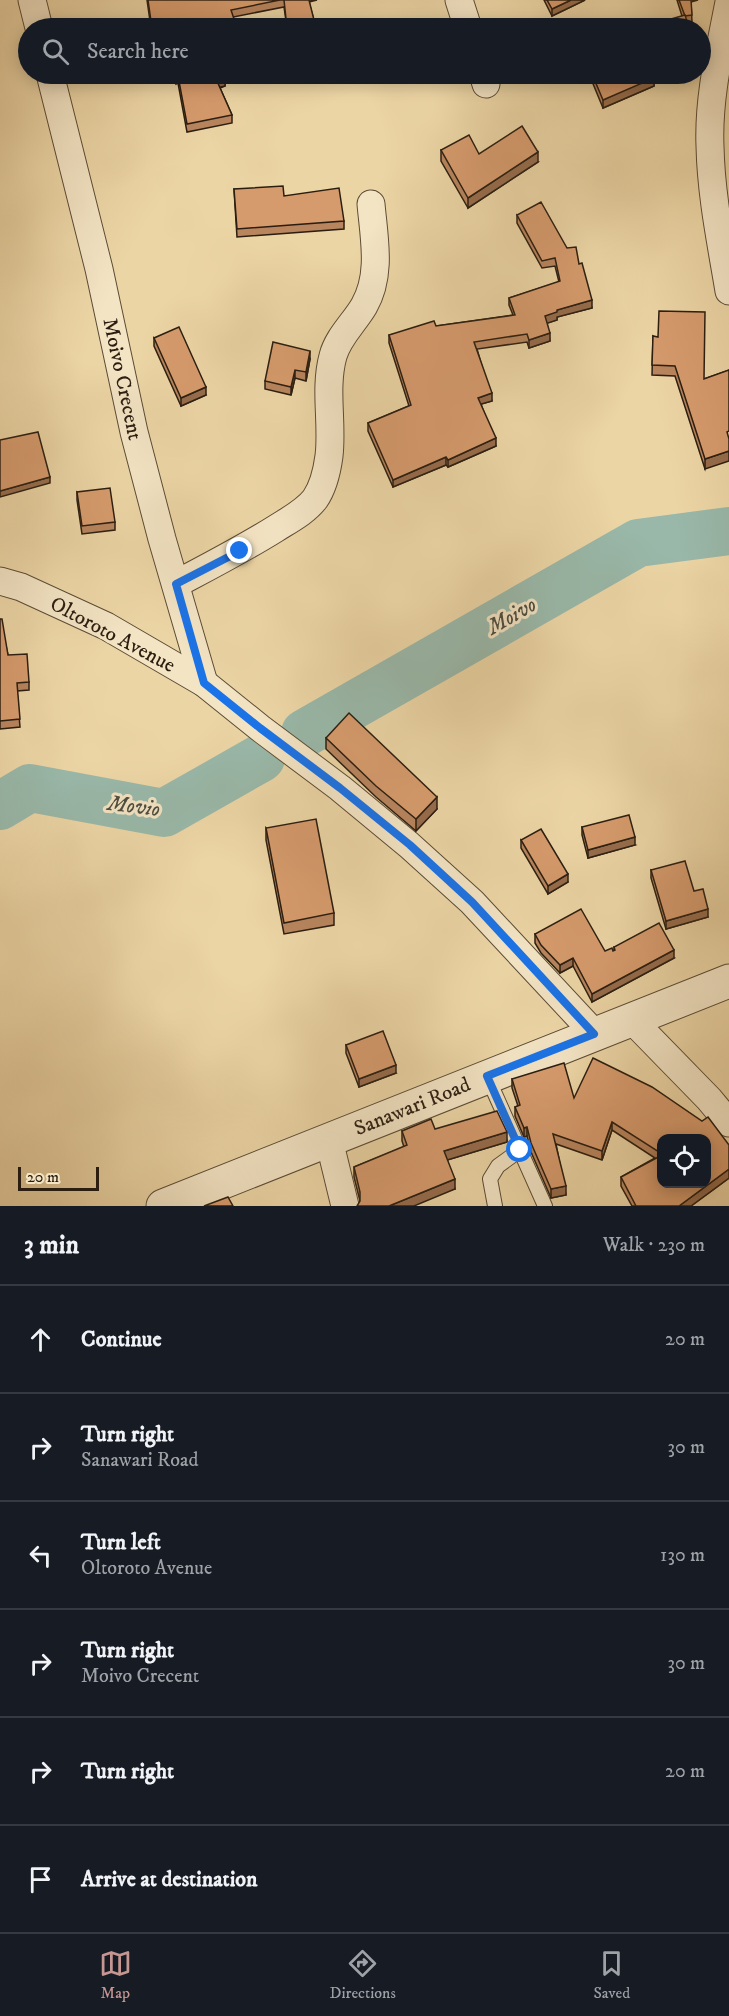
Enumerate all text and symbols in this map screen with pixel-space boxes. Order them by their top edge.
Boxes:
search box [18,18,711,84]
icon: search [39,35,72,68]
text: Search here [87,38,189,65]
street label: Moivo Crecent [96,316,148,443]
route end [226,537,252,563]
street label: Oltoroto Avenue [46,591,180,679]
water label: Moivo [480,591,541,642]
water label: Movio [104,790,162,823]
street label: Sanawari Road [350,1072,475,1142]
map controls [657,1134,711,1188]
button: locate [657,1134,711,1188]
route start [506,1136,532,1162]
scale bar [18,1164,99,1192]
text: 20 m [27,1167,59,1187]
text: 3 min [24,1229,79,1262]
text: Walk · 230 m [603,1233,705,1258]
icon: ahead [24,1323,57,1356]
text: Continue [81,1326,162,1353]
text: 20 m [665,1327,705,1352]
text: Turn right [81,1421,174,1448]
icon: right [24,1431,57,1464]
text: 30 m [667,1435,705,1460]
text: Sanawari Road [81,1448,198,1473]
text: Turn left [81,1529,161,1556]
icon: left [24,1539,57,1572]
text: 130 m [660,1543,705,1568]
text: Oltoroto Avenue [81,1556,212,1581]
text: Turn right [81,1637,174,1664]
icon: right [24,1647,57,1680]
text: 30 m [667,1651,705,1676]
text: Moivo Crecent [81,1664,199,1689]
icon: right [24,1755,57,1788]
text: Turn right [81,1758,174,1785]
text: 20 m [665,1759,705,1784]
icon: arrive [24,1863,57,1896]
text: Arrive at destination [81,1866,258,1893]
tab: Map [99,1947,132,2003]
tab: Directions [329,1947,396,2003]
tab: Saved [593,1947,630,2003]

